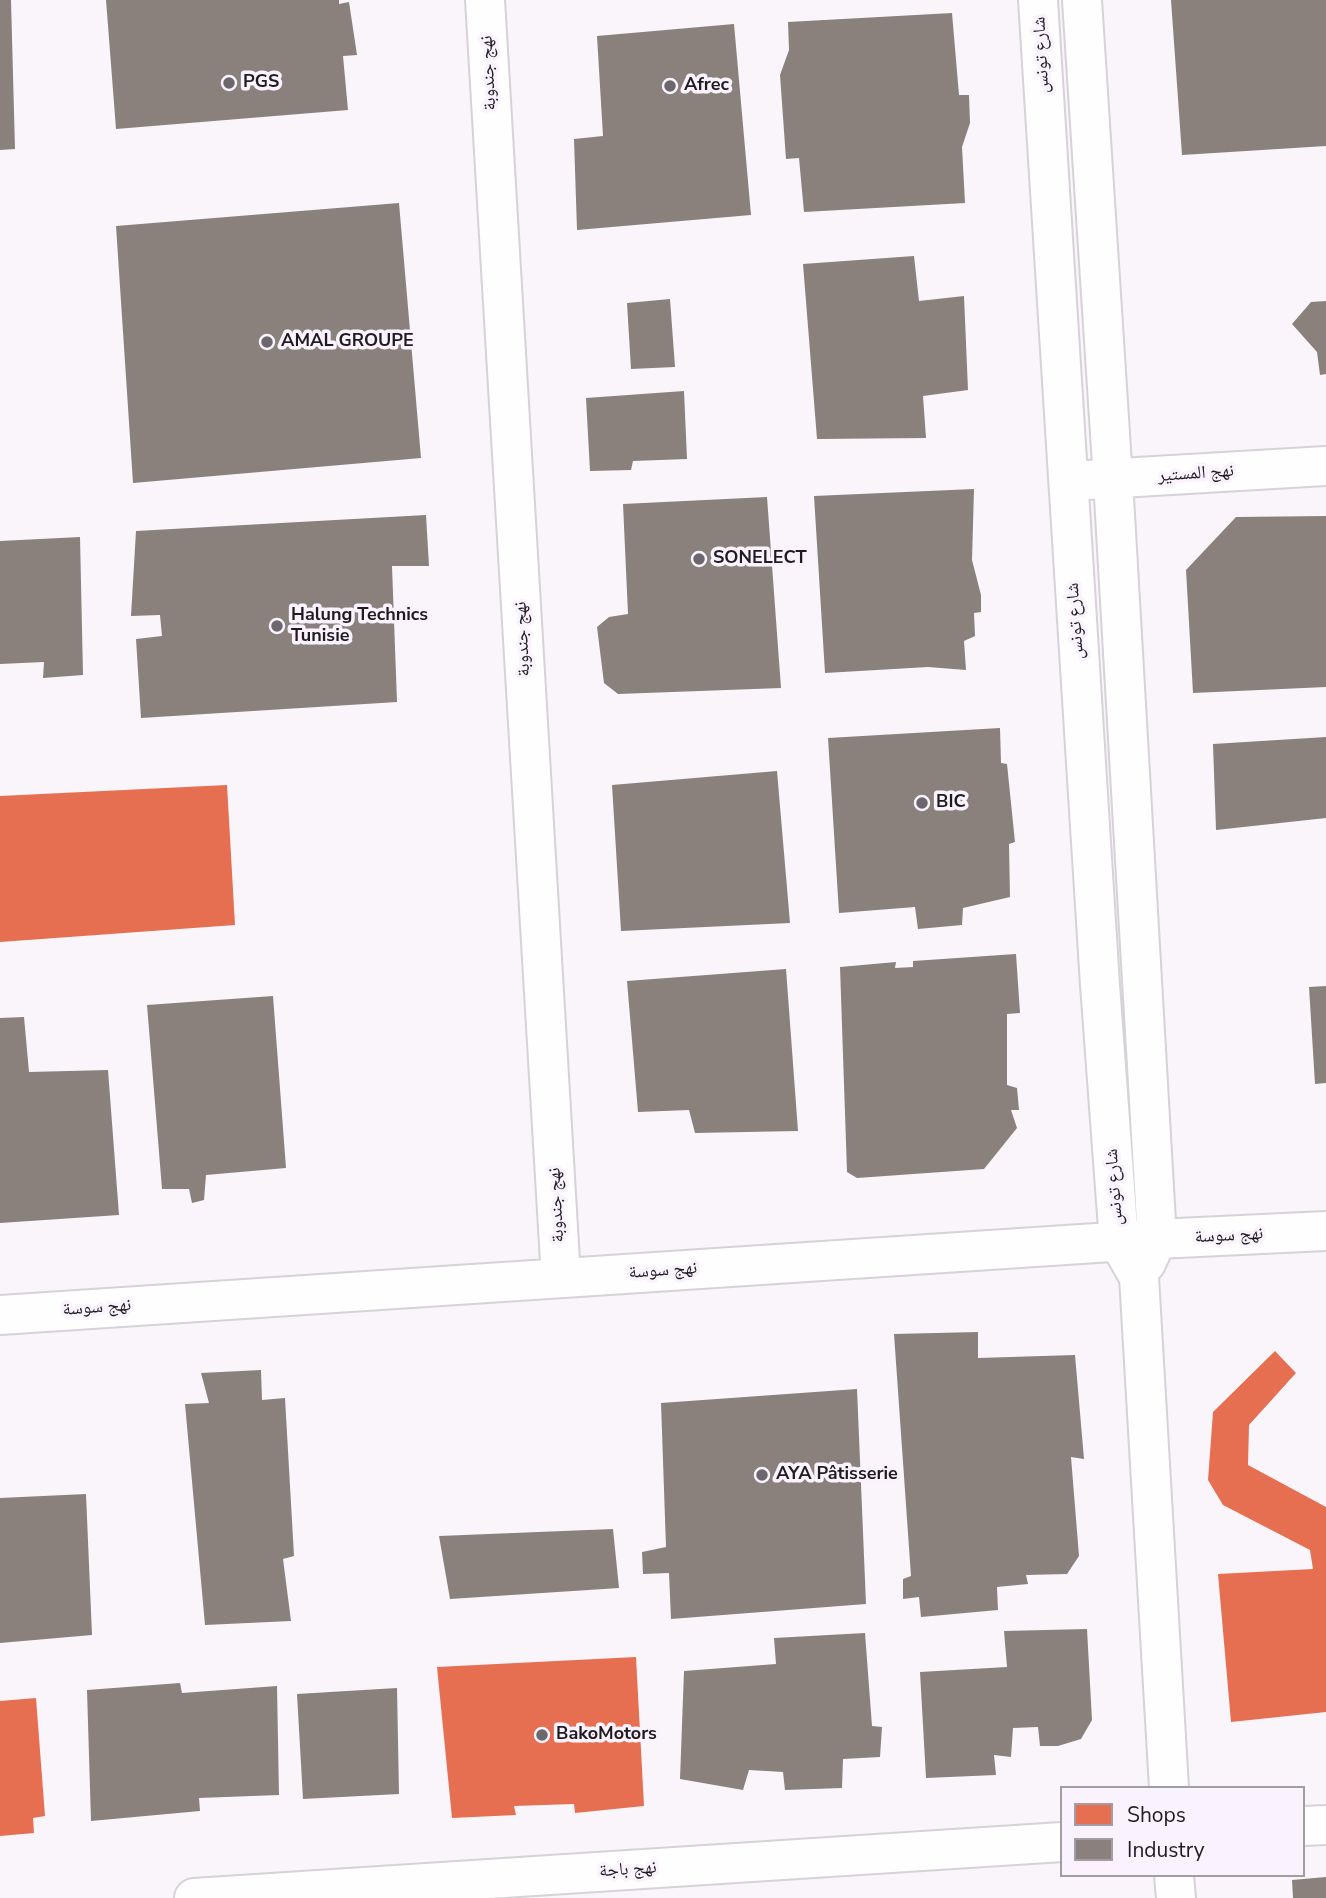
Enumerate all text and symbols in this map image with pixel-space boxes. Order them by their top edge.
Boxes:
street label: شارع تونس [1029,16,1055,94]
street label: نهج جندوبة [476,35,502,111]
place label: PGS [243,72,279,94]
marker: PGS [221,75,237,91]
place label: Afrec [684,75,729,97]
marker: Afrec [662,78,678,94]
place label: AMAL GROUPE [281,331,414,353]
marker: AMAL GROUPE [259,334,275,350]
street label: نهج المستير [1157,461,1235,487]
place label: SONELECT [713,548,807,570]
marker: SONELECT [691,551,707,567]
street label: شارع تونس [1063,582,1089,660]
street label: نهج جندوبة [510,601,536,677]
place label: Halung Technics Tunisie [291,605,428,648]
marker: Halung Technics Tunisie [269,618,285,634]
place label: BIC [936,792,966,814]
marker: BIC [914,795,930,811]
street label: شارع تونس [1102,1148,1128,1226]
street label: نهج جندوبة [544,1167,570,1243]
street label: نهج سوسة [1194,1223,1264,1249]
street label: نهج سوسة [628,1258,698,1284]
street label: نهج سوسة [62,1295,132,1321]
place label: AYA Pâtisserie [776,1464,898,1486]
marker: AYA Pâtisserie [754,1467,770,1483]
place label: BakoMotors [556,1724,657,1746]
marker: BakoMotors [534,1727,550,1743]
legend [1060,1786,1305,1877]
text: Shops [1127,1801,1186,1829]
text: Industry [1127,1836,1205,1864]
street label: نهج باجة [599,1857,657,1883]

